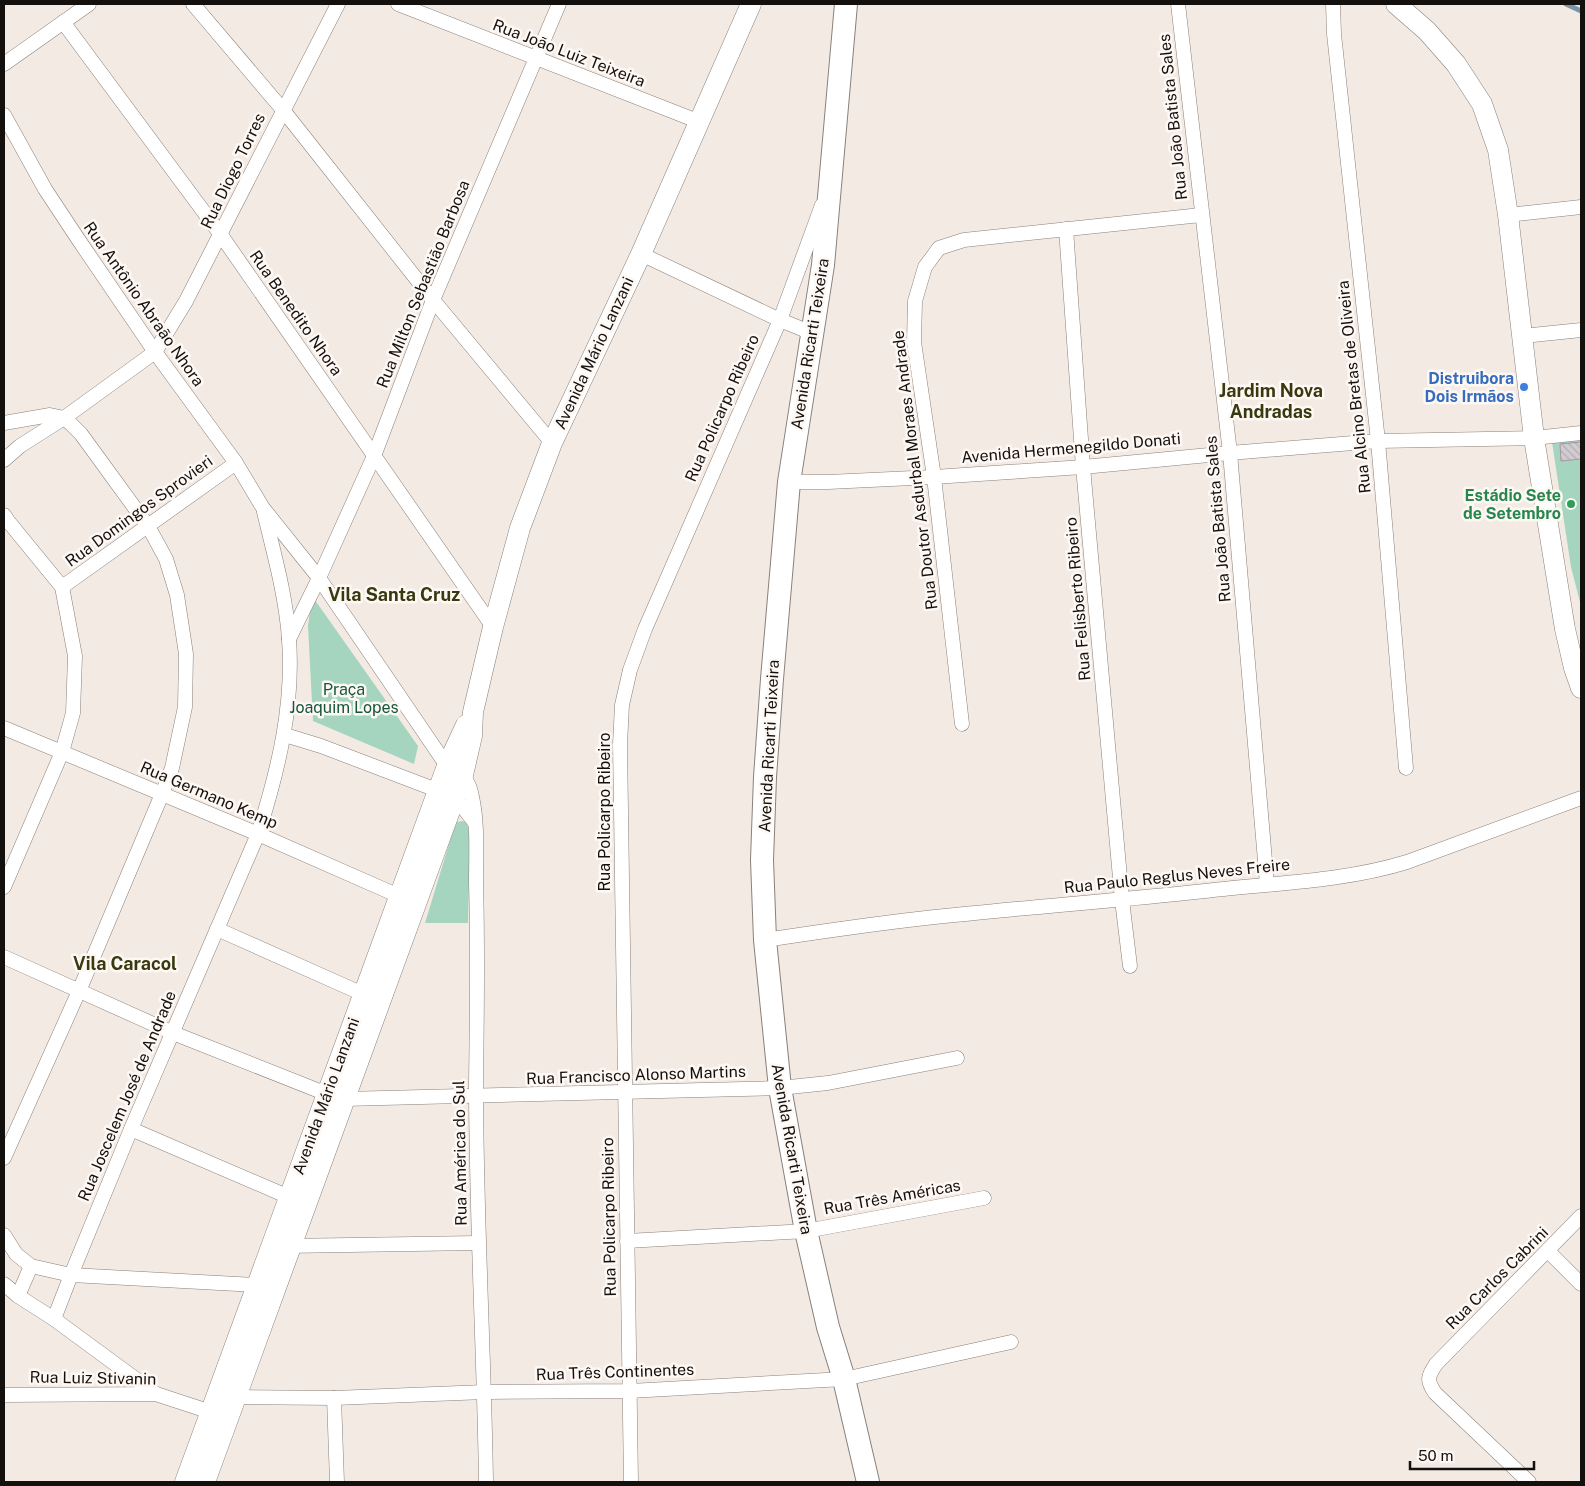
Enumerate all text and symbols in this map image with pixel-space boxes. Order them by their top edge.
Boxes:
street label: Rua João Luiz Teixeira [490,15,648,91]
street label: Rua João Batista Sales [1155,33,1191,201]
street label: Rua Diogo Torres [197,110,269,232]
street label: Rua Milton Sebastião Barbosa [373,177,473,391]
street label: Rua Antônio Abraão Nhora [80,218,208,390]
street label: Rua Benedito Nhora [246,247,346,379]
street label: Avenida Ricarti Teixeira [787,257,833,431]
street label: Avenida Mário Lanzani [550,274,638,432]
street label: Rua Alcino Bretas de Oliveira [1333,280,1375,494]
street label: Rua Doutor Asdurbal Moraes Andrade [888,329,942,611]
street label: Rua Policarpo Ribeiro [681,331,763,485]
place label: Distruibora Dois Irmãos [1425,369,1514,406]
district label: Jardim Nova Andradas [1219,380,1323,422]
marker: Distruibora Dois Irmãos [1518,381,1530,393]
street label: Avenida Hermenegildo Donati [960,429,1182,467]
street label: Rua João Batista Sales [1201,435,1235,603]
street label: Rua Domingos Sprovieri [62,451,216,571]
place label: Estádio Sete de Setembro [1463,486,1561,523]
marker: Estádio Sete de Setembro [1565,498,1577,510]
street label: Rua Felisberto Ribeiro [1061,516,1095,682]
district label: Vila Santa Cruz [328,584,460,605]
street label: Avenida Ricarti Teixeira [755,659,783,833]
park label: Praça Joaquim Lopes [289,680,399,717]
street label: Rua Policarpo Ribeiro [595,732,614,892]
street label: Rua Germano Kemp [137,757,281,833]
street label: Rua Paulo Reglus Neves Freire [1063,855,1291,897]
district label: Vila Caracol [73,953,177,974]
street label: Rua Joscelem José de Andrade [74,988,180,1204]
street label: Avenida Mário Lanzani [289,1015,363,1177]
street label: Rua Francisco Alonso Martins [526,1062,746,1088]
street label: Avenida Ricarti Teixeira [768,1062,816,1236]
street label: Rua América do Sul [449,1080,471,1226]
street label: Rua Policarpo Ribeiro [598,1137,620,1297]
street label: Rua Três Américas [822,1176,962,1218]
street label: Rua Carlos Cabrini [1442,1223,1552,1333]
street label: Rua Três Continentes [536,1360,694,1384]
street label: Rua Luiz Stivanin [29,1367,157,1389]
scale bar [1410,1438,1534,1470]
text: 50 m [1418,1447,1453,1464]

